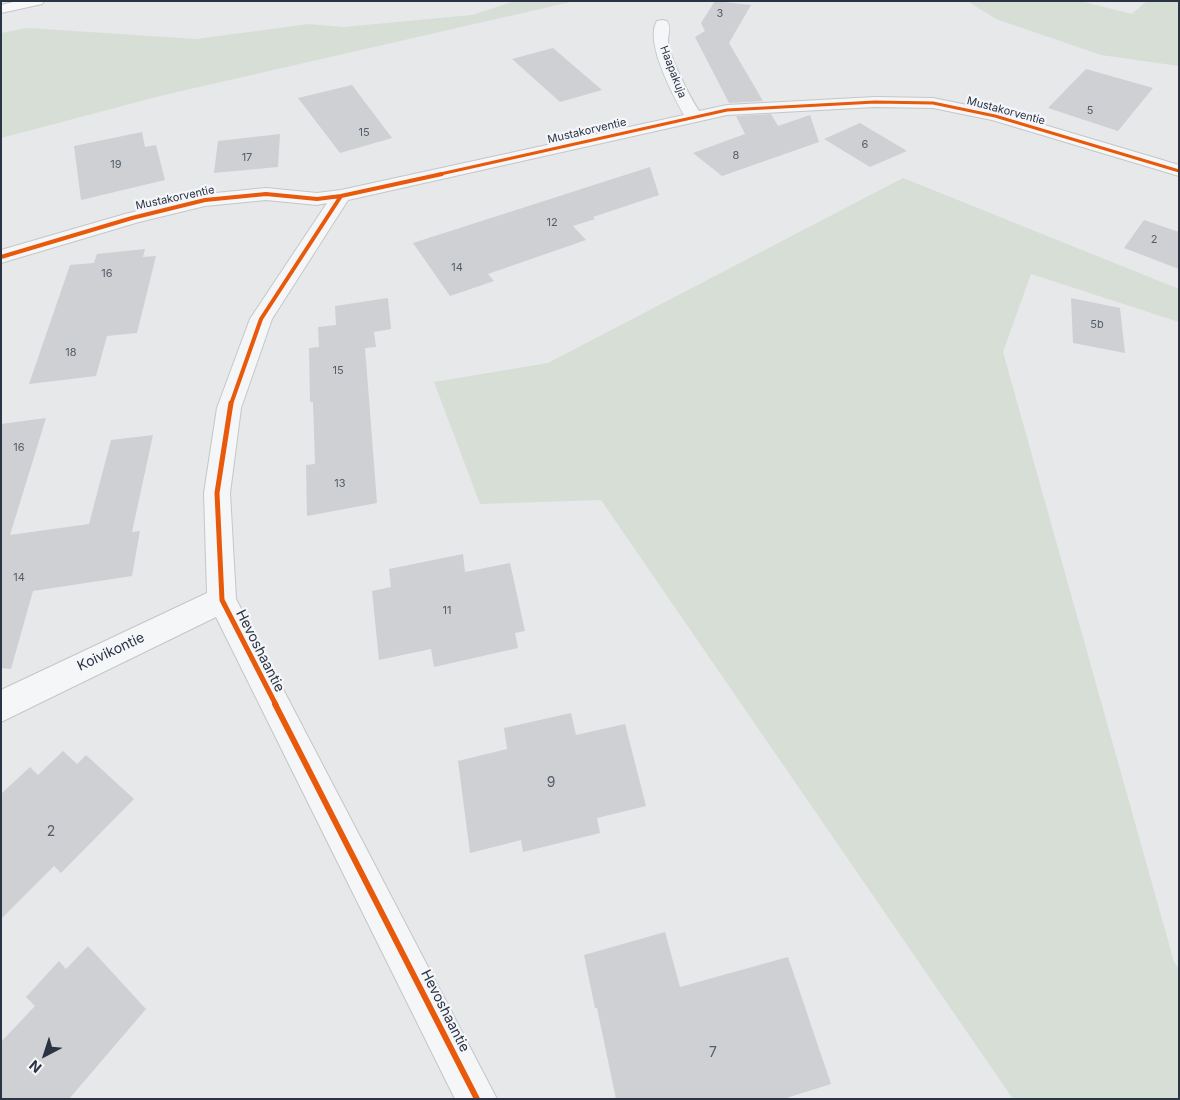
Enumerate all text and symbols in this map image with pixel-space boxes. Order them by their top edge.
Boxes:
house number: 3 [717,7,723,21]
street label: Haapakuja [657,44,689,100]
street label: Mustakorventie [965,94,1047,128]
house number: 5 [1087,104,1093,118]
street label: Mustakorventie [546,116,628,146]
house number: 15 [358,126,370,140]
house number: 6 [862,138,868,152]
house number: 8 [733,149,739,163]
house number: 17 [242,151,252,165]
house number: 19 [110,158,122,172]
street label: Mustakorventie [134,183,216,213]
house number: 12 [546,216,558,230]
house number: 2 [1151,233,1157,247]
house number: 14 [451,261,463,275]
house number: 16 [101,267,113,281]
house number: 5b [1090,318,1104,332]
house number: 18 [65,346,77,360]
house number: 15 [332,364,344,378]
house number: 16 [13,441,25,455]
house number: 13 [334,477,346,491]
house number: 14 [13,571,25,585]
house number: 11 [443,604,451,618]
street label: Hevoshaantie [232,607,288,695]
street label: Koivikontie [75,629,147,675]
house number: 9 [547,775,555,791]
house number: 2 [47,824,55,840]
street label: Hevoshaantie [417,967,473,1055]
north arrow [20,1030,70,1080]
house number: 7 [709,1045,717,1061]
text: N [25,1057,45,1077]

